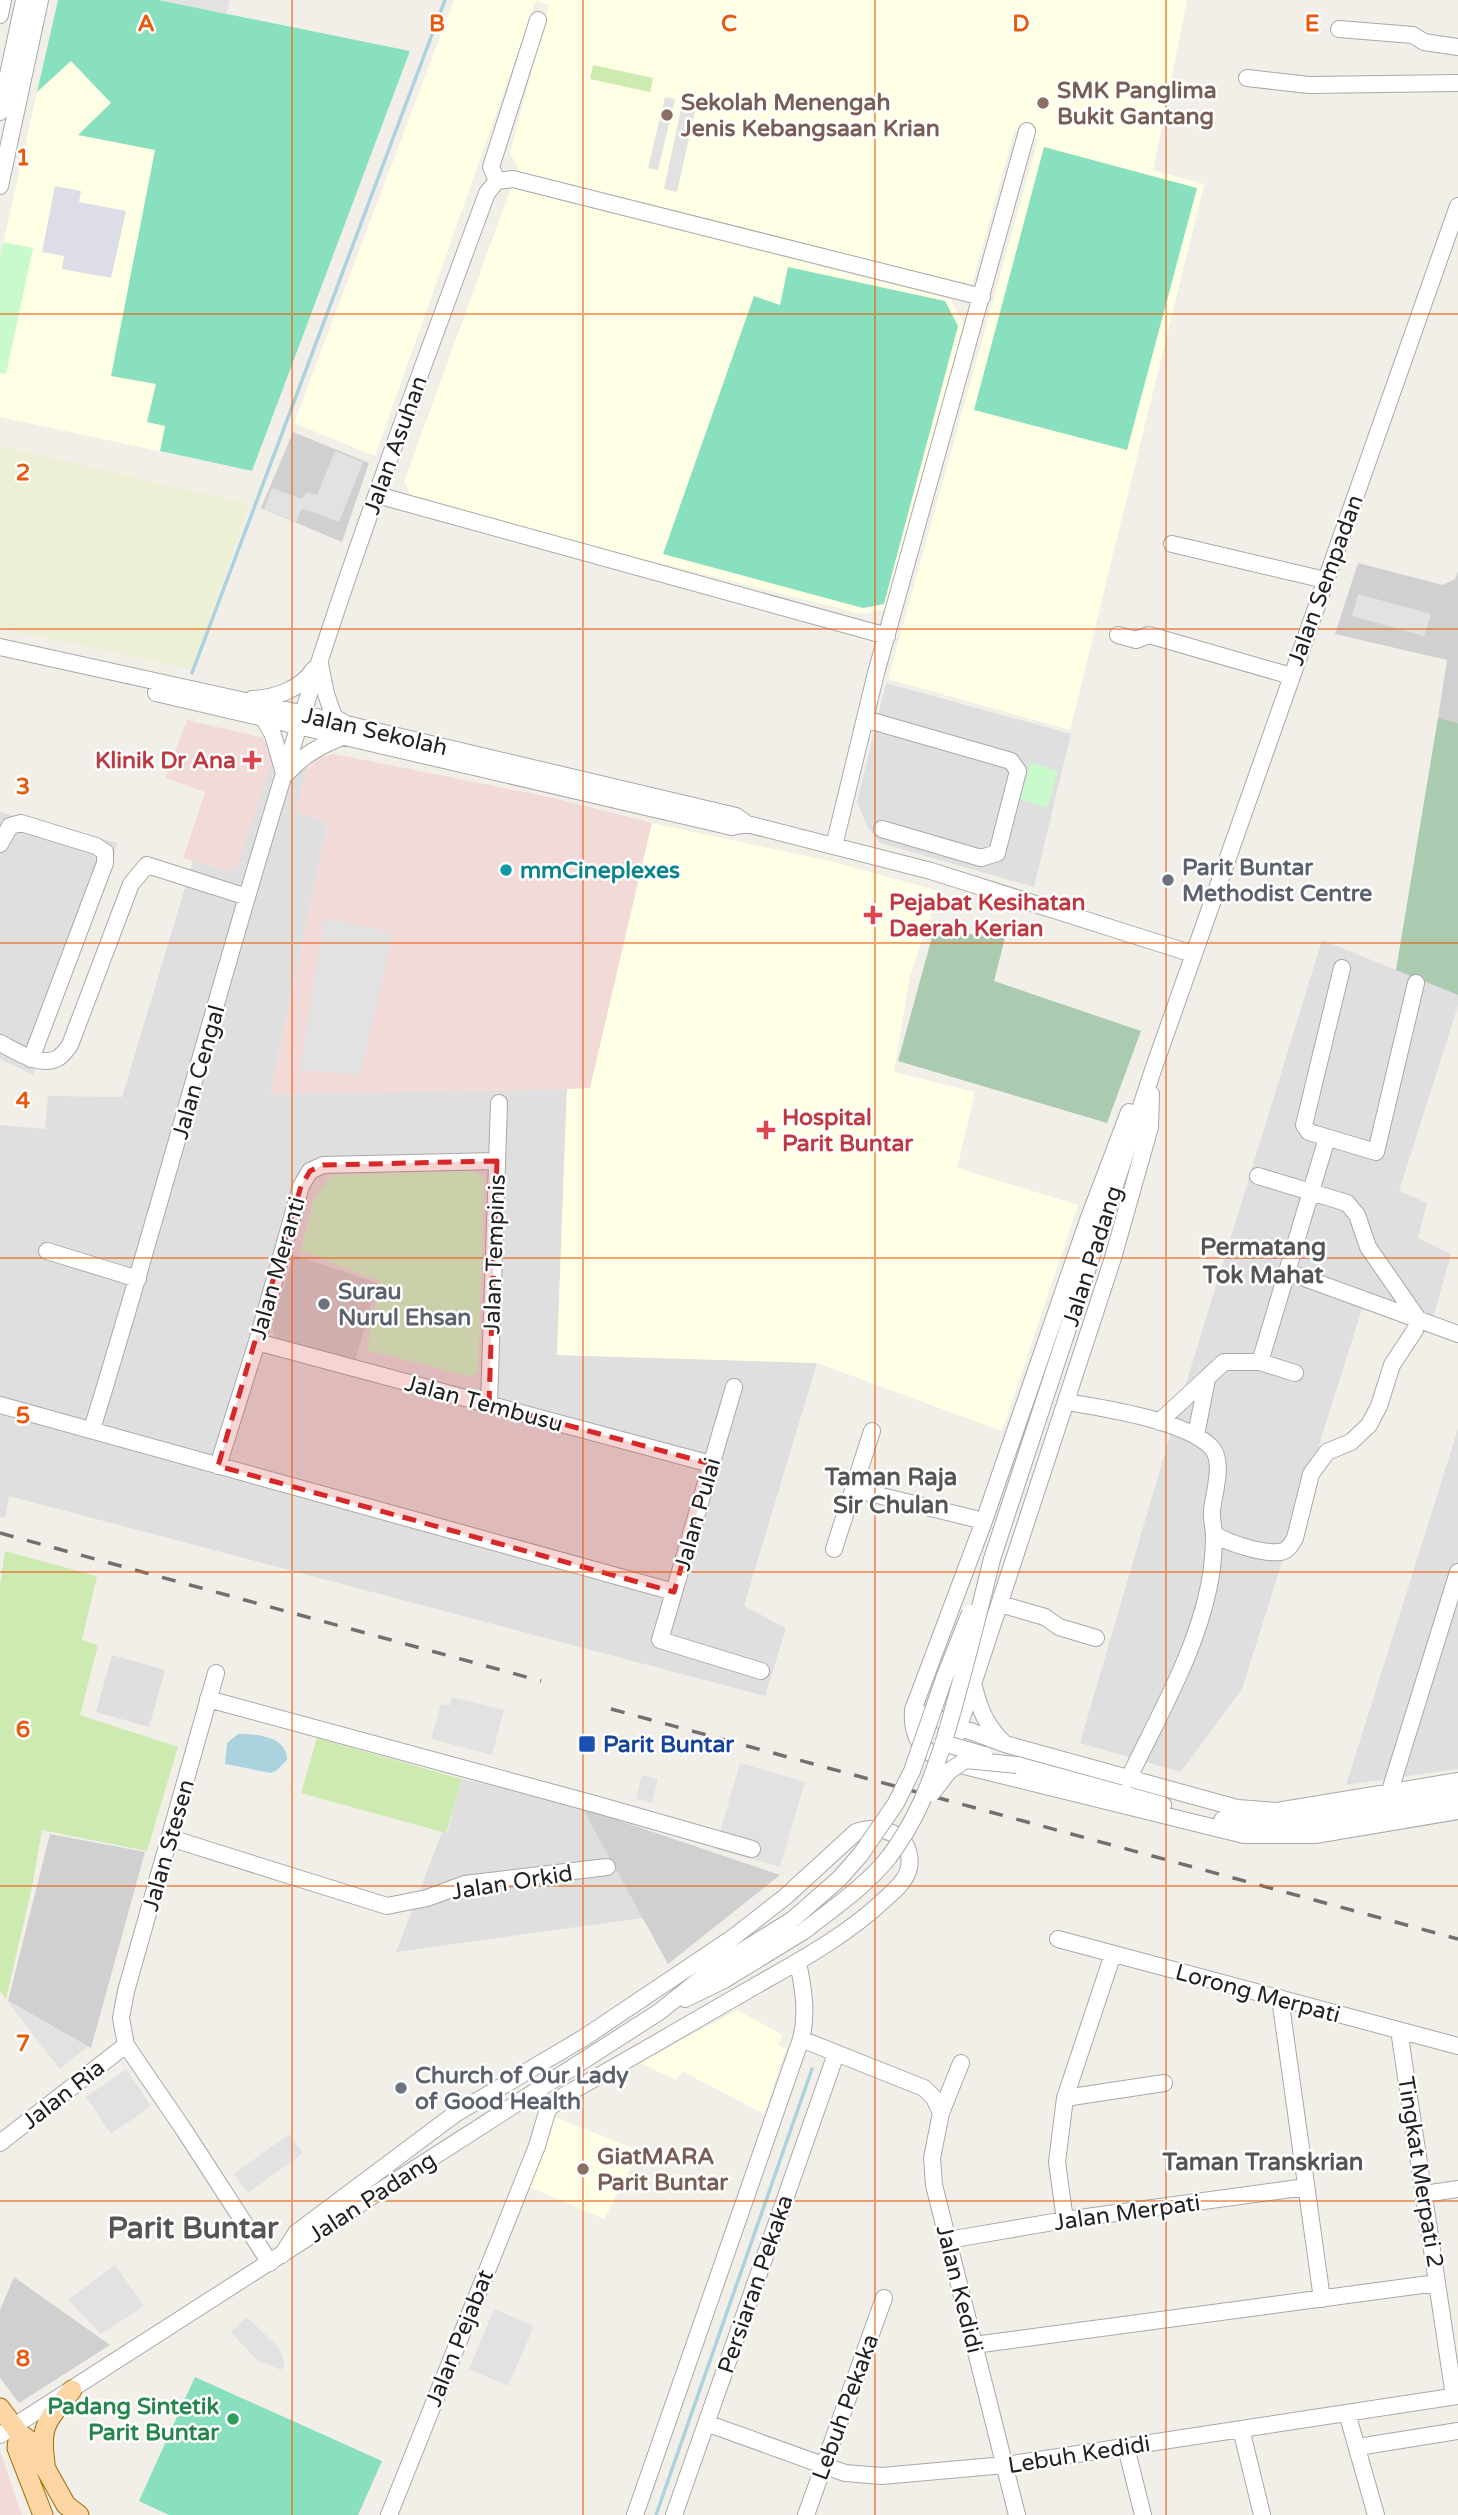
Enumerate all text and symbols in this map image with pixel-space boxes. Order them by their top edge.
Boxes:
text: A [137,10,155,38]
text: B [429,10,445,38]
text: C [721,10,737,38]
text: D [1012,10,1030,38]
text: E [1305,10,1319,38]
place label: SMK Panglima Bukit Gantang [1057,77,1217,131]
place label: Sekolah Menengah Jenis Kebangsaan Krian [680,89,940,143]
marker: SMK Panglima Bukit Gantang [1035,95,1051,111]
marker: Sekolah Menengah Jenis Kebangsaan Krian [659,107,675,123]
text: 1 [16,144,30,172]
street label: Jalan Asuhan [358,372,434,518]
text: 2 [16,459,30,487]
street label: Jalan Sempadan [1282,491,1370,669]
street label: Jalan Sekolah [299,702,450,762]
place label: Klinik Dr Ana [95,747,236,775]
marker: Klinik Dr Ana [242,750,262,770]
text: 3 [16,773,30,801]
place label: Parit Buntar Methodist Centre [1182,854,1372,908]
place label: mmCineplexes [520,857,680,885]
marker: mmCineplexes [498,862,514,878]
marker: Parit Buntar Methodist Centre [1160,872,1176,888]
place label: Pejabat Kesihatan Daerah Kerian [889,889,1085,943]
marker: Pejabat Kesihatan Daerah Kerian [863,905,883,925]
street label: Jalan Cengal [166,1002,231,1143]
text: 4 [16,1087,31,1115]
place label: Hospital Parit Buntar [782,1104,914,1158]
marker: Hospital Parit Buntar [756,1120,776,1140]
street label: Jalan Tempinis [478,1174,512,1334]
street label: Jalan Padang [1057,1183,1129,1330]
street label: Jalan Meranti [244,1194,312,1343]
district label: Permatang Tok Mahat [1200,1233,1326,1290]
place label: Surau Nurul Ehsan [338,1278,471,1332]
marker: Surau Nurul Ehsan [316,1296,332,1312]
street label: Jalan Tembusu [402,1369,566,1439]
text: 5 [16,1402,30,1430]
street label: Jalan Pulai [669,1455,727,1574]
district label: Taman Raja Sir Chulan [824,1463,957,1520]
text: 6 [16,1716,30,1744]
place label: Parit Buntar [603,1731,735,1759]
marker: Parit Buntar [577,1734,597,1754]
street label: Jalan Stesen [137,1776,201,1914]
street label: Jalan Orkid [450,1860,575,1906]
street label: Lorong Merpati [1172,1958,1343,2029]
text: 7 [16,2030,30,2058]
street label: Jalan Ria [17,2054,111,2136]
place label: Church of Our Lady of Good Health [415,2062,629,2116]
street label: Tingkat Merpati 2 [1391,2074,1449,2270]
marker: Church of Our Lady of Good Health [393,2080,409,2096]
place label: GiatMARA Parit Buntar [597,2143,729,2197]
street label: Jalan Padang [304,2146,441,2249]
district label: Taman Transkrian [1162,2148,1363,2177]
marker: GiatMARA Parit Buntar [575,2161,591,2177]
street label: Jalan Merpati [1052,2189,1202,2237]
street label: Persiaran Pekaka [712,2191,800,2377]
district label: Parit Buntar [107,2210,279,2247]
street label: Jalan Kedidi [930,2222,988,2356]
street label: Jalan Pejabat [420,2266,500,2411]
street label: Lebuh Pekaka [807,2330,885,2484]
text: 8 [16,2345,30,2373]
place label: Padang Sintetik Parit Buntar [47,2393,220,2447]
marker: Padang Sintetik Parit Buntar [225,2411,241,2427]
street label: Lebuh Kedidi [1006,2430,1152,2480]

